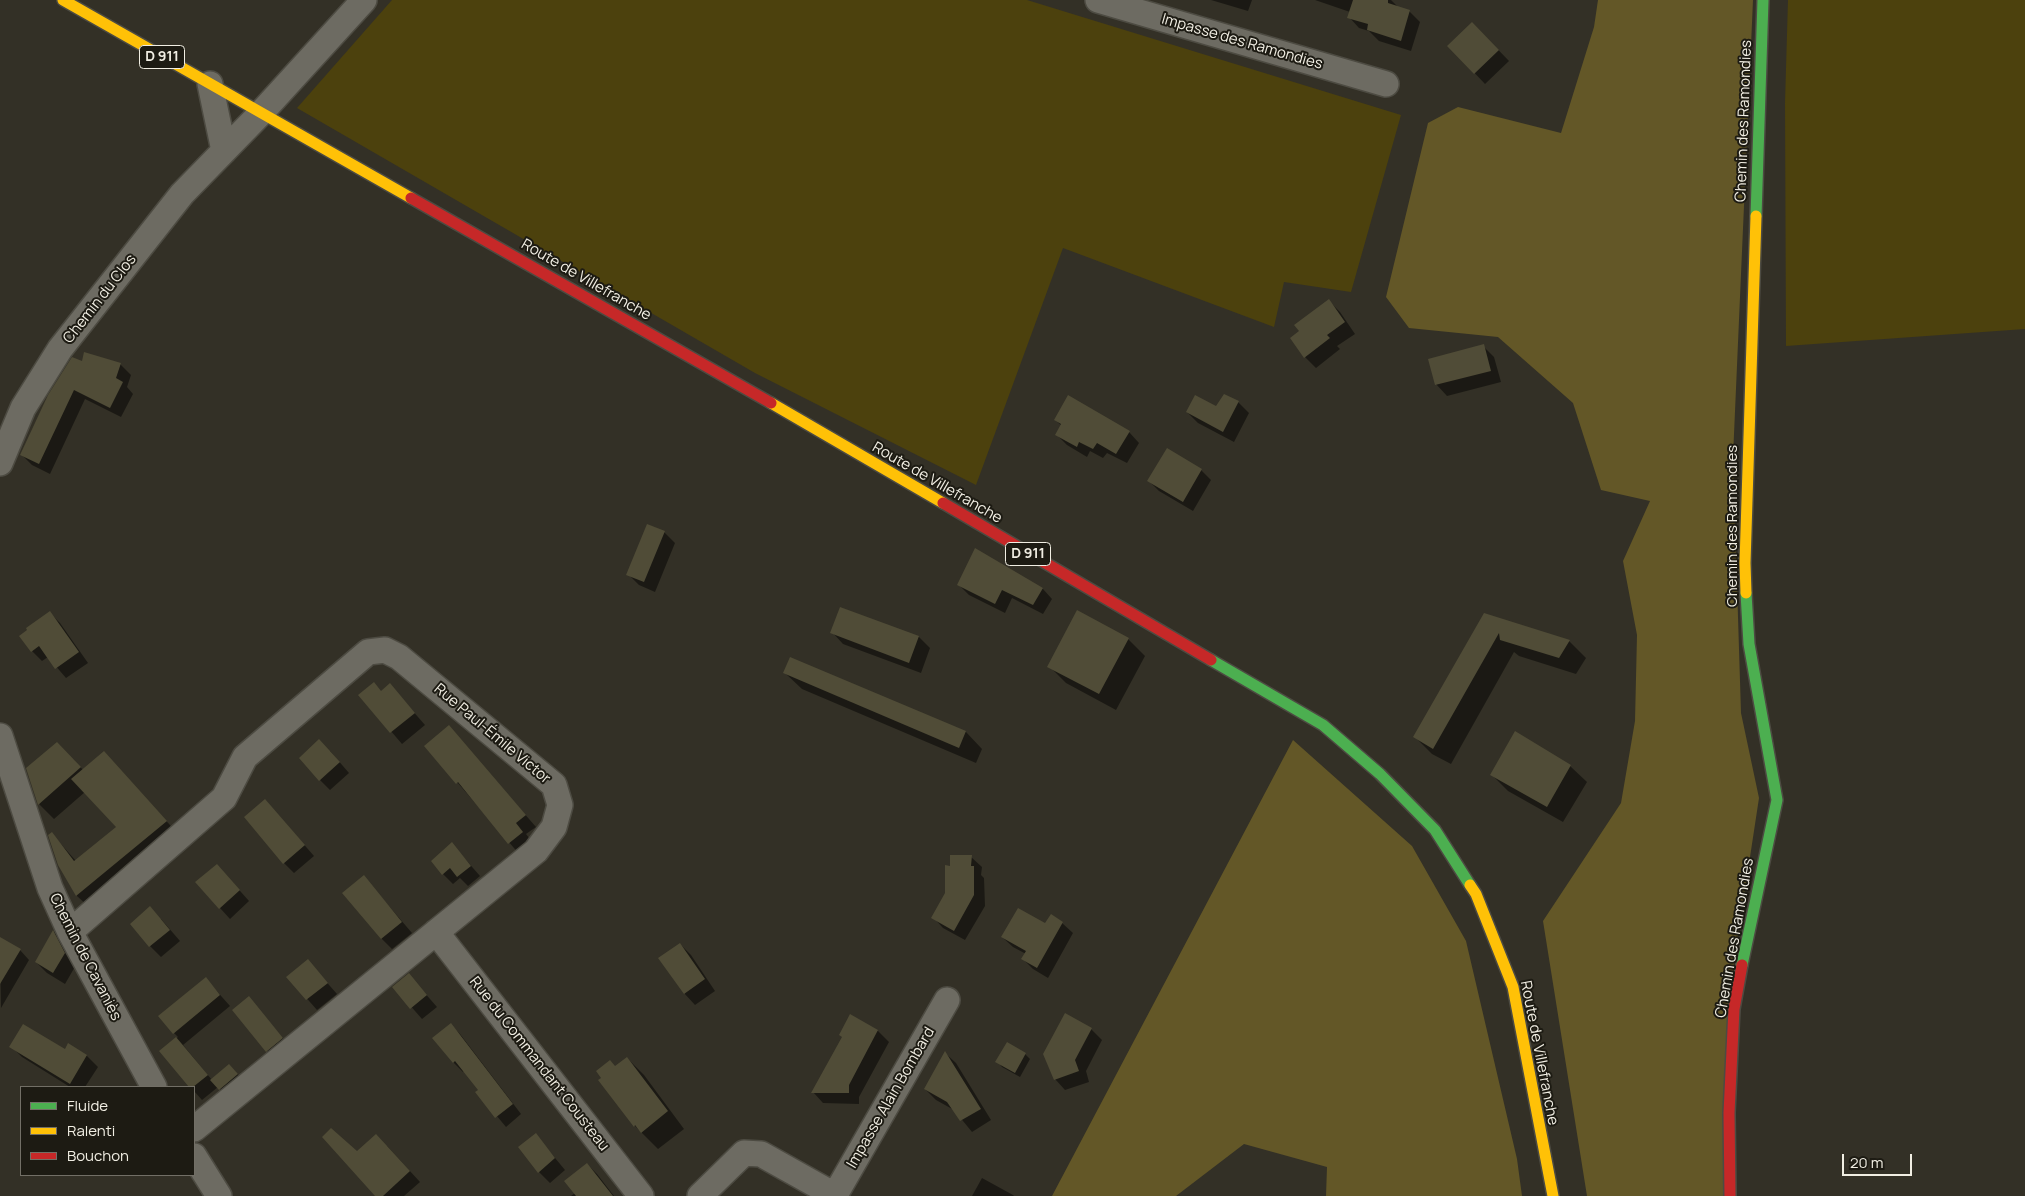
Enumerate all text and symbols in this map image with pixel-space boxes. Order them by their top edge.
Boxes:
street label: Impasse des Ramondies [1159,10,1325,74]
street label: Chemin des Ramondies [1732,40,1756,202]
road number: D 911 [140,46,184,68]
street label: Route de Villefranche [518,235,654,325]
street label: Chemin du Clos [60,251,140,347]
street label: Route de Villefranche [869,438,1005,528]
street label: Chemin des Ramondies [1724,445,1742,607]
road number: D 911 [1006,542,1050,566]
street label: Rue Paul-Émile Victor [430,680,554,788]
street label: Chemin des Ramondies [1712,857,1758,1019]
street label: Chemin de Cavaniès [45,890,125,1024]
street label: Rue du Commandant Cousteau [465,973,613,1155]
street label: Route de Villefranche [1516,979,1562,1127]
street label: Impasse Alain Bombard [843,1024,939,1172]
legend [20,1086,195,1176]
text: Fluide [67,1095,108,1116]
text: Ralenti [67,1120,115,1141]
scale bar [1845,1144,1915,1176]
text: Bouchon [67,1145,129,1166]
text: 20 m [1850,1152,1883,1173]

